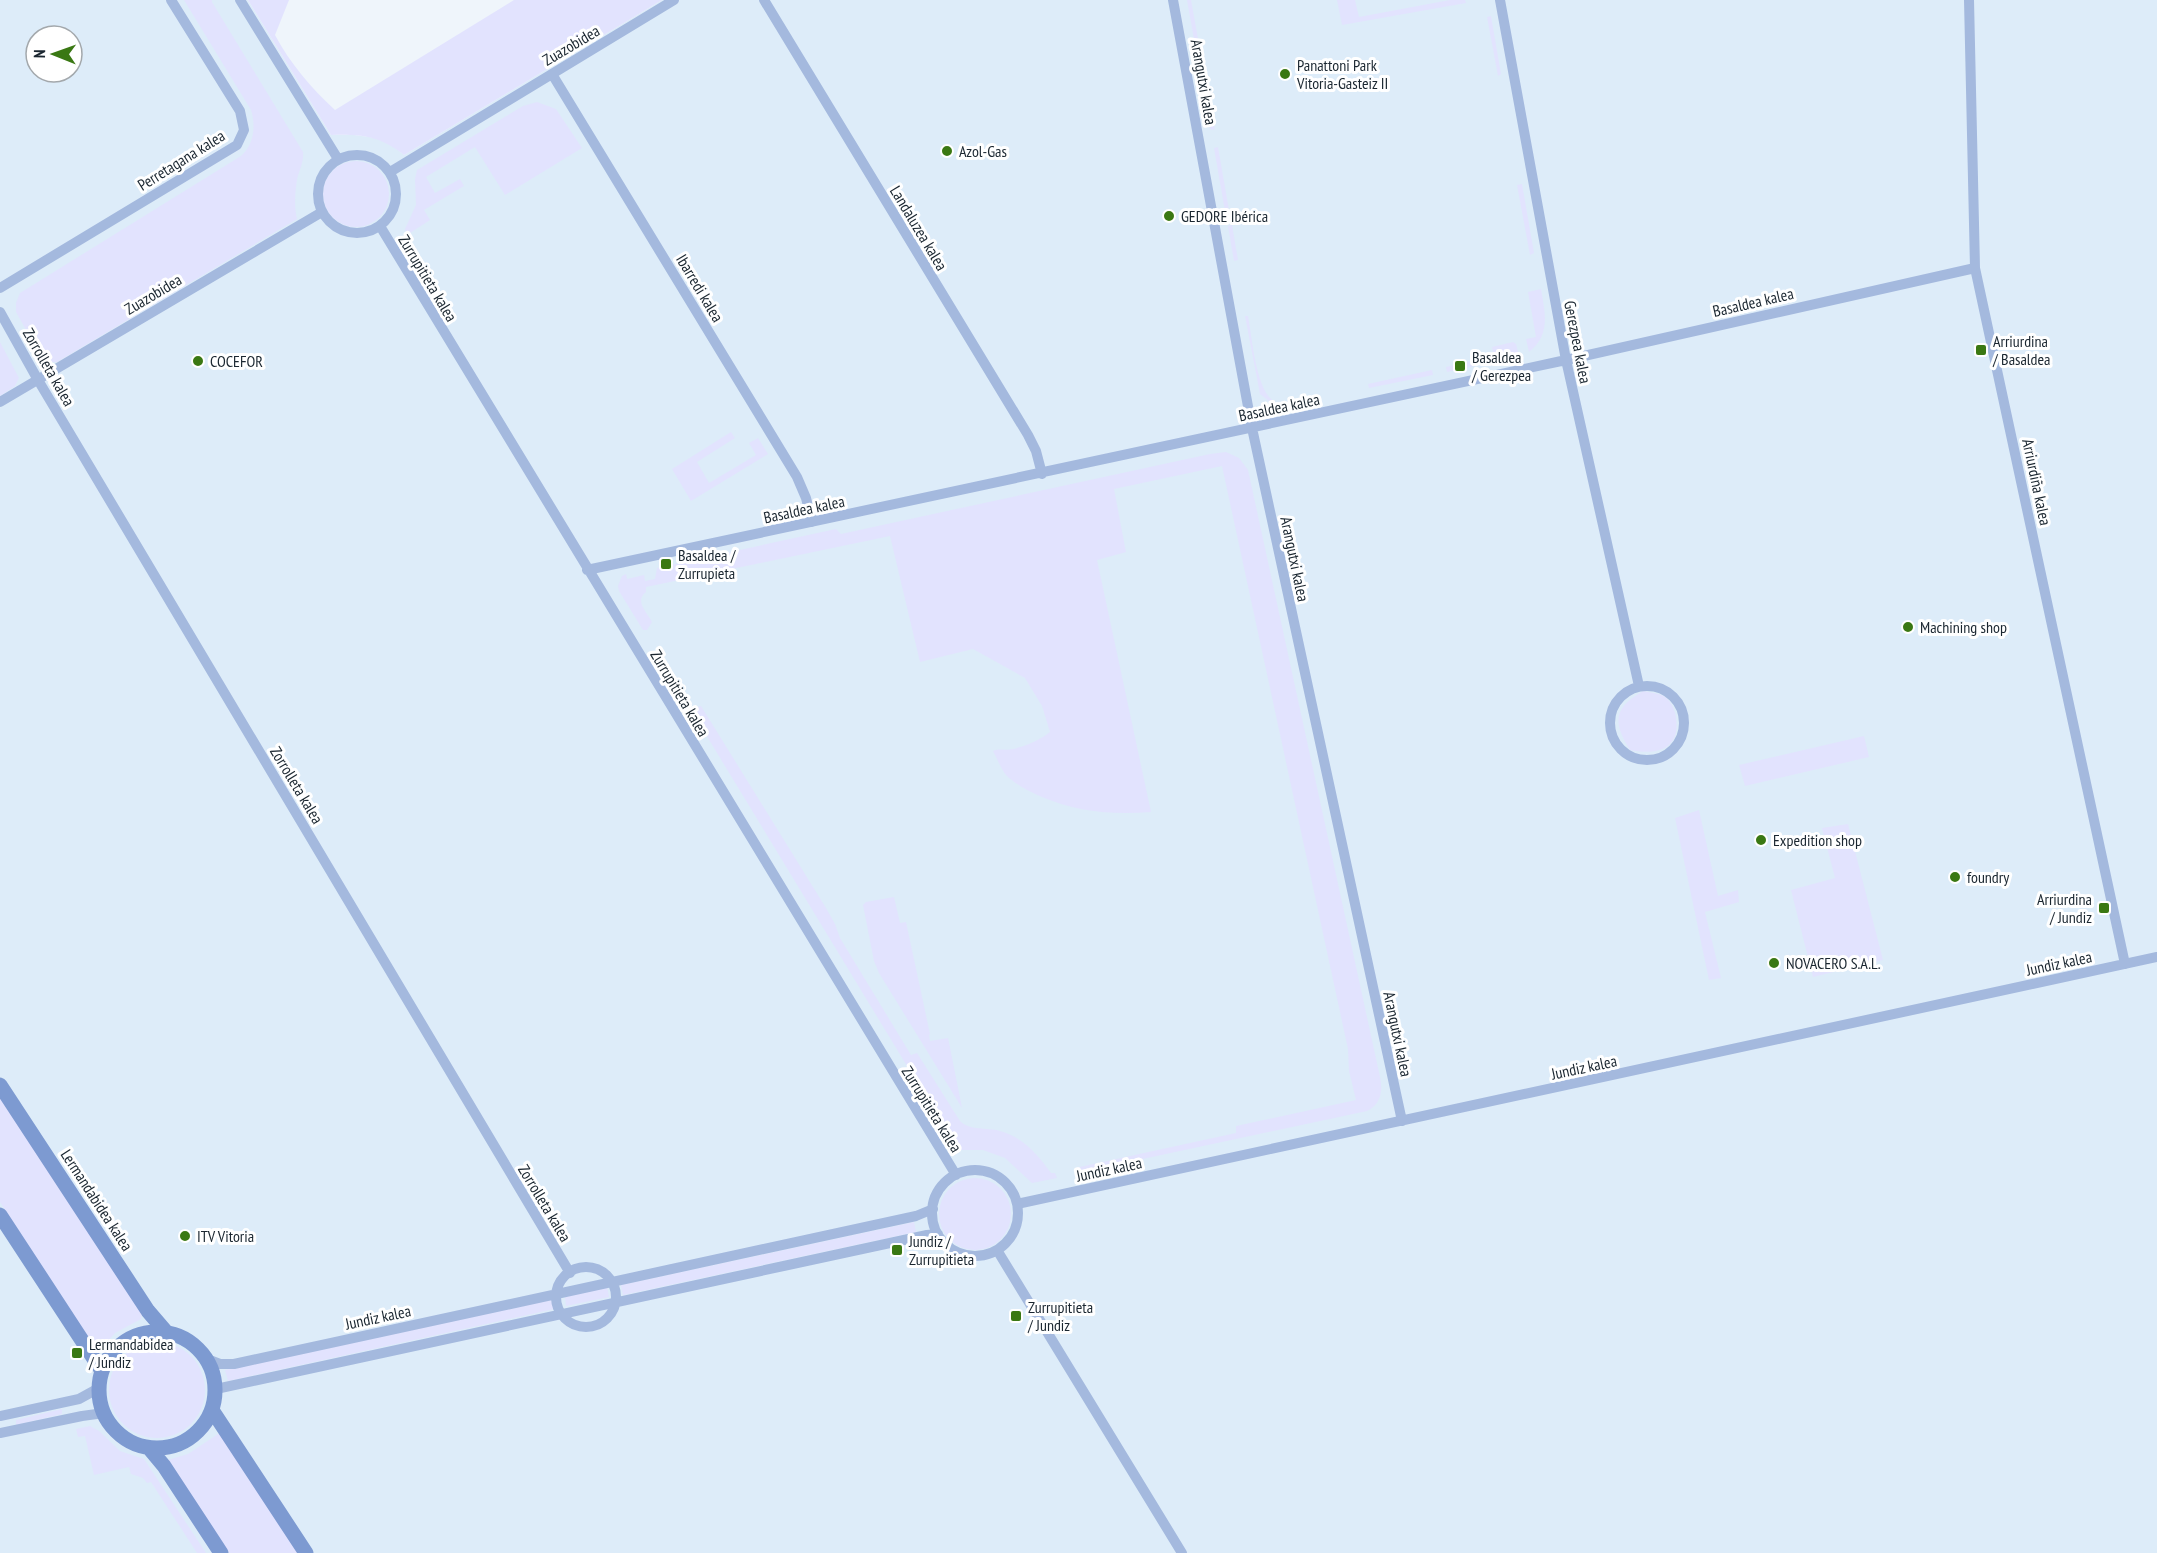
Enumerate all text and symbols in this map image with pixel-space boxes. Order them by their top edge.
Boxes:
street label: Zuazobidea [539,20,603,70]
north arrow [24,24,84,84]
street label: Arangutxi kalea [1187,38,1221,126]
text: N [29,49,49,58]
place label: Panattoni Park Vitoria-Gasteiz II [1296,55,1388,93]
marker: Panattoni Park Vitoria-Gasteiz II [1278,67,1292,81]
street label: Perretagana kalea [134,125,228,195]
place label: Azol-Gas [959,141,1007,161]
marker: Azol-Gas [940,144,954,158]
street label: Landaluzea kalea [886,182,952,274]
place label: GEDORE Ibérica [1181,206,1268,226]
marker: GEDORE Ibérica [1162,209,1176,223]
street label: Zurrupitieta kalea [394,231,462,325]
street label: Ibarredi kalea [672,250,728,326]
street label: Zuazobidea [121,269,185,319]
street label: Basaldea kalea [1711,283,1795,321]
street label: Gerezpea kalea [1560,299,1596,385]
street label: Zorrolleta kalea [19,325,79,409]
place label: Arriurdina / Basaldea [1992,331,2051,369]
marker: Arriurdina / Basaldea [1974,343,1988,357]
place label: Basaldea / Gerezpea [1471,347,1531,385]
place label: COCEFOR [210,351,263,371]
marker: COCEFOR [191,354,205,368]
marker: Basaldea / Gerezpea [1453,359,1467,373]
street label: Basaldea kalea [1237,389,1321,425]
street label: Arriurdiña kalea [2018,437,2056,527]
street label: Basaldea kalea [762,491,846,527]
street label: Arangutxi kalea [1276,515,1314,603]
place label: Basaldea / Zurrupieta [678,545,737,583]
marker: Basaldea / Zurrupieta [659,557,673,571]
place label: Machining shop [1920,617,2007,637]
marker: Machining shop [1901,620,1915,634]
street label: Zurrupitieta kalea [646,646,714,740]
street label: Zorrolleta kalea [266,743,328,827]
place label: Expedition shop [1773,830,1862,850]
marker: Expedition shop [1754,833,1768,847]
place label: foundry [1967,867,2009,887]
marker: foundry [1948,870,1962,884]
place label: Arriurdina / Jundiz [2037,889,2092,927]
marker: Arriurdina / Jundiz [2097,901,2111,915]
street label: Jundiz kalea [2023,946,2094,980]
place label: NOVACERO S.A.L. [1786,953,1881,973]
marker: NOVACERO S.A.L. [1767,956,1781,970]
street label: Arangutxi kalea [1379,990,1417,1078]
street label: Jundiz kalea [1548,1050,1619,1084]
street label: Zurrupitieta kalea [898,1062,966,1156]
street label: Lermandabidea kalea [57,1145,137,1255]
street label: Jundiz kalea [1073,1152,1144,1186]
street label: Zorrolleta kalea [514,1161,576,1245]
place label: ITV Vitoria [197,1226,254,1246]
marker: ITV Vitoria [178,1229,192,1243]
place label: Jundiz / Zurrupitieta [908,1231,974,1269]
marker: Jundiz / Zurrupitieta [890,1243,904,1257]
place label: Zurrupitieta / Jundiz [1027,1297,1093,1335]
street label: Jundiz kalea [342,1300,413,1334]
marker: Zurrupitieta / Jundiz [1009,1309,1023,1323]
place label: Lermandabidea / Júndiz [88,1334,173,1372]
marker: Lermandabidea / Júndiz [70,1346,84,1360]

